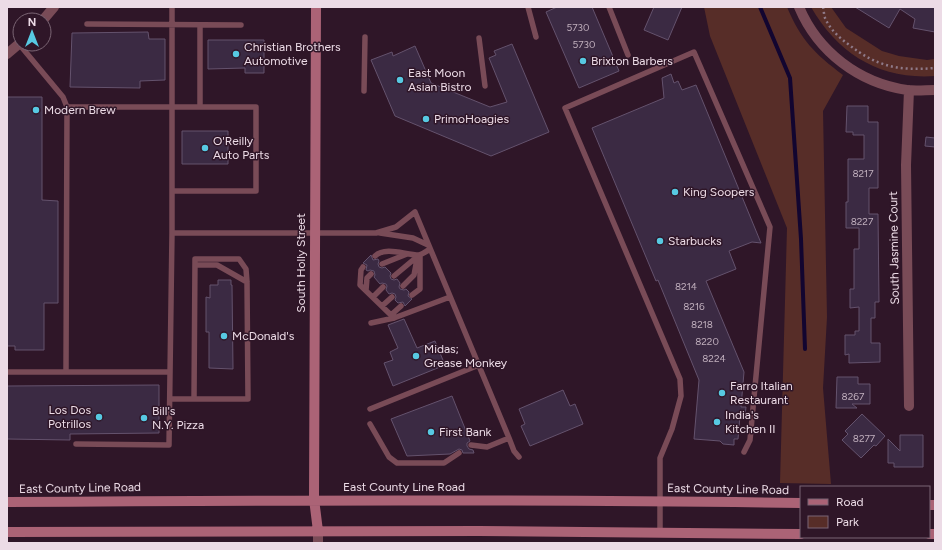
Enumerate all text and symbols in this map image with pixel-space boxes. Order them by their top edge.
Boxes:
north arrow [12,12,52,52]
text: N [28,16,36,29]
house number: 5730 [567,21,589,34]
house number: 5730 [573,38,595,51]
place label: Christian Brothers Automotive [244,40,341,68]
marker: Christian Brothers Automotive [231,49,241,59]
place label: Brixton Barbers [591,54,673,68]
marker: Brixton Barbers [578,56,588,66]
place label: East Moon Asian Bistro [408,66,472,94]
marker: East Moon Asian Bistro [395,75,405,85]
place label: Modern Brew [44,103,116,117]
marker: Modern Brew [31,105,41,115]
place label: PrimoHoagies [434,112,509,126]
marker: PrimoHoagies [421,114,431,124]
place label: O'Reilly Auto Parts [213,134,270,162]
marker: O'Reilly Auto Parts [200,143,210,153]
house number: 8217 [852,167,874,180]
place label: King Soopers [683,185,755,199]
marker: King Soopers [670,187,680,197]
street label: South Jasmine Court [886,191,902,305]
street label: South Holly Street [294,213,308,313]
house number: 8227 [851,215,874,228]
place label: Starbucks [668,234,722,248]
marker: Starbucks [655,236,665,246]
house number: 8214 [675,280,697,293]
house number: 8216 [683,300,705,313]
house number: 8218 [691,318,713,331]
place label: McDonald's [232,329,295,343]
marker: McDonald's [219,331,229,341]
house number: 8220 [695,335,719,348]
place label: Midas; Grease Monkey [424,342,508,370]
marker: Midas; Grease Monkey [411,351,421,361]
house number: 8224 [702,352,726,365]
place label: Farro Italian Restaurant [730,379,793,407]
marker: Farro Italian Restaurant [717,388,727,398]
house number: 8267 [842,390,865,403]
place label: Los Dos Potrillos [48,403,91,431]
place label: Bill's N.Y. Pizza [152,404,204,432]
place label: India's Kitchen II [725,408,776,436]
marker: Los Dos Potrillos [94,412,104,422]
marker: Bill's N.Y. Pizza [139,413,149,423]
marker: India's Kitchen II [712,417,722,427]
place label: First Bank [439,425,492,439]
marker: First Bank [426,427,436,437]
house number: 8277 [853,432,876,445]
street label: East County Line Road [19,480,141,496]
street label: East County Line Road [343,480,465,494]
street label: East County Line Road [667,481,789,497]
legend [800,486,930,538]
text: Road [836,495,864,509]
text: Park [836,515,859,529]

